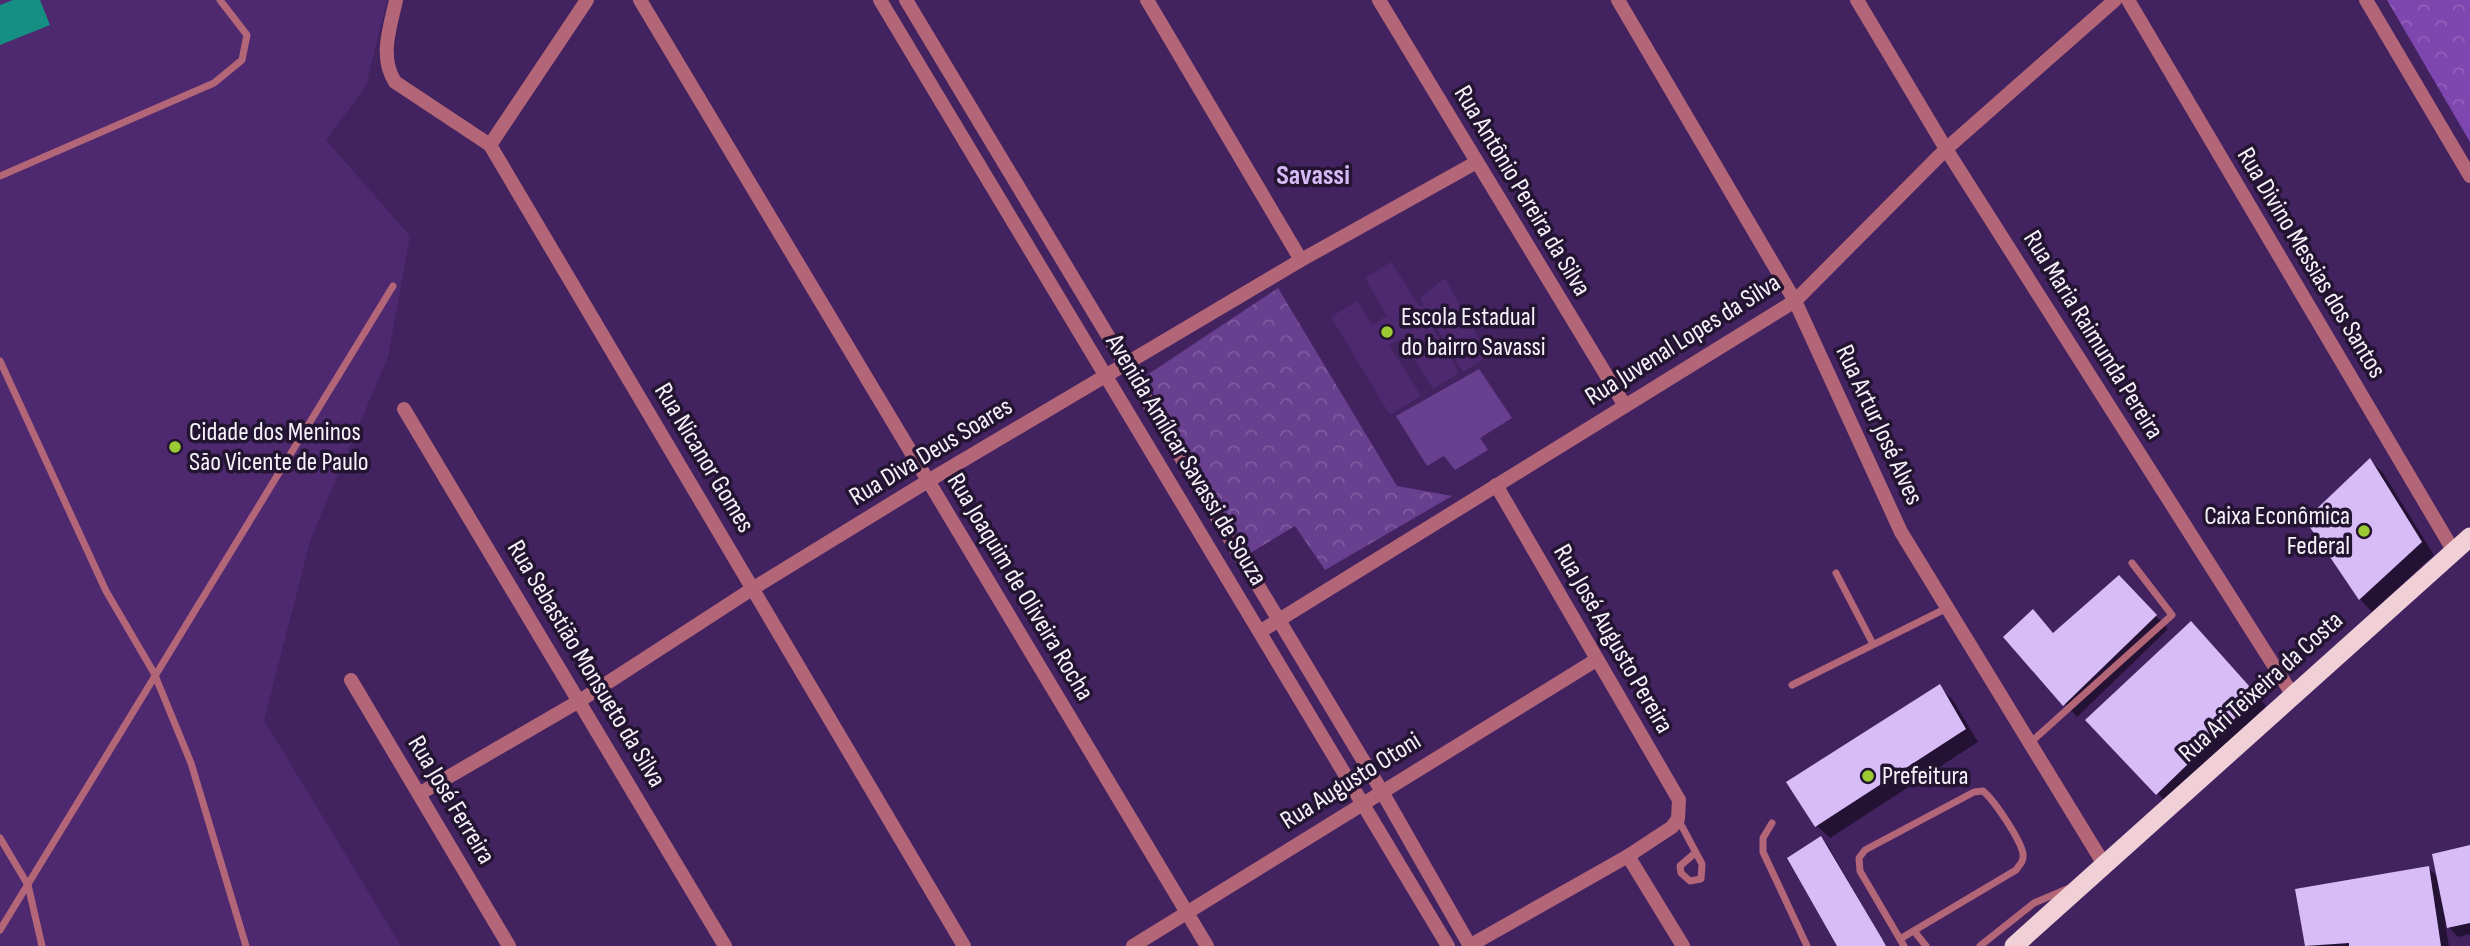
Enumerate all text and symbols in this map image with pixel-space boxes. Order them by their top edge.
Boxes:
street label: Rua Antônio Pereira da Silva [1447,80,1597,302]
street label: Rua Divino Messias dos Santos [2230,142,2392,384]
district label: Savassi [1276,159,1350,192]
street label: Rua Maria Raimunda Pereira [2016,225,2170,445]
street label: Rua Juvenal Lopes da Silva [1580,268,1786,412]
place label: Escola Estadual do bairro Savassi [1401,302,1546,363]
marker: Escola Estadual do bairro Savassi [1379,324,1395,340]
street label: Avenida Amílcar Savassi de Souza [1098,328,1273,591]
street label: Rua Artur José Alves [1828,340,1930,510]
street label: Rua Nicanor Gomes [647,378,761,538]
street label: Rua Diva Deus Soares [844,391,1018,513]
place label: Cidade dos Meninos São Vicente de Paulo [189,417,369,478]
marker: Cidade dos Meninos São Vicente de Paulo [167,439,183,455]
street label: Rua Joaquim de Oliveira Rocha [940,468,1100,706]
place label: Caixa Econômica Federal [2204,501,2350,562]
marker: Caixa Econômica Federal [2356,523,2372,539]
street label: Rua Sebastião Monsueto da Silva [500,535,672,793]
street label: Rua José Augusto Pereira [1546,539,1680,739]
street label: Rua Ari Teixeira da Costa [2172,605,2350,769]
street label: Rua Augusto Otoni [1275,726,1427,836]
street label: Rua José Ferreira [401,730,501,870]
place label: Prefeitura [1882,761,1969,792]
marker: Prefeitura [1860,768,1876,784]

